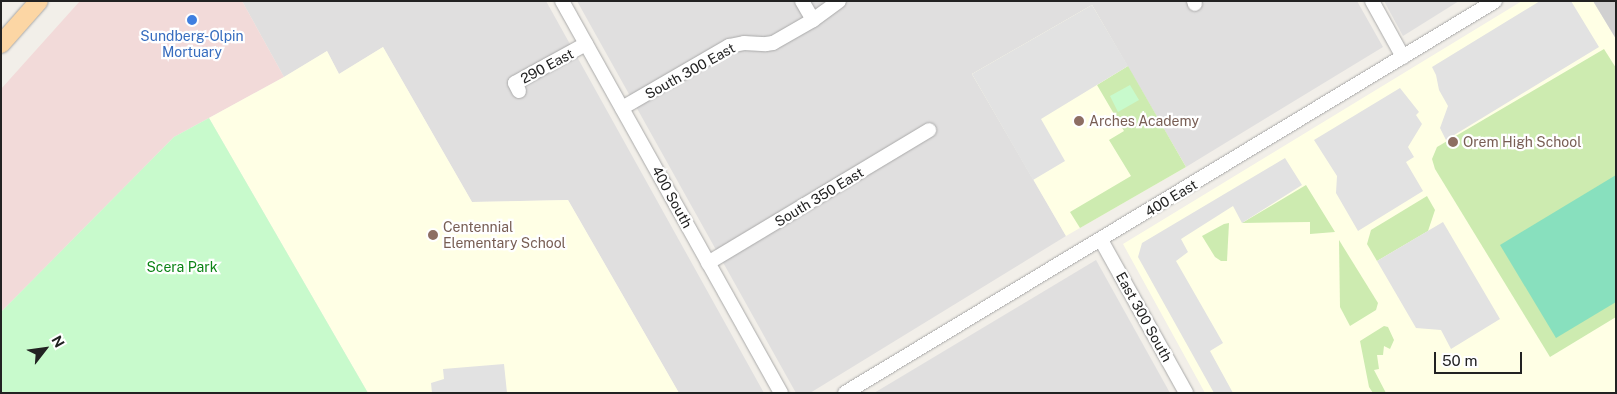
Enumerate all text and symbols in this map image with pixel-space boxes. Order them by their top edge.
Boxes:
marker: Sundberg-Olpin Mortuary [186,14,198,26]
place label: Sundberg-Olpin Mortuary [140,28,244,60]
street label: South 300 East [642,39,738,103]
street label: 290 East [518,45,576,87]
place label: Arches Academy [1089,113,1199,129]
marker: Arches Academy [1073,115,1085,127]
place label: Orem High School [1463,134,1581,150]
marker: Orem High School [1447,136,1459,148]
street label: 400 South [648,163,696,231]
street label: South 350 East [772,164,866,230]
street label: 400 East [1142,176,1200,220]
place label: Centennial Elementary School [443,219,566,252]
marker: Centennial Elementary School [427,229,439,241]
park label: Scera Park [146,259,218,275]
street label: East 300 South [1112,269,1176,365]
north arrow [20,324,70,374]
text: N [48,333,68,350]
scale bar [1437,342,1524,374]
text: 50 m [1442,352,1477,369]

